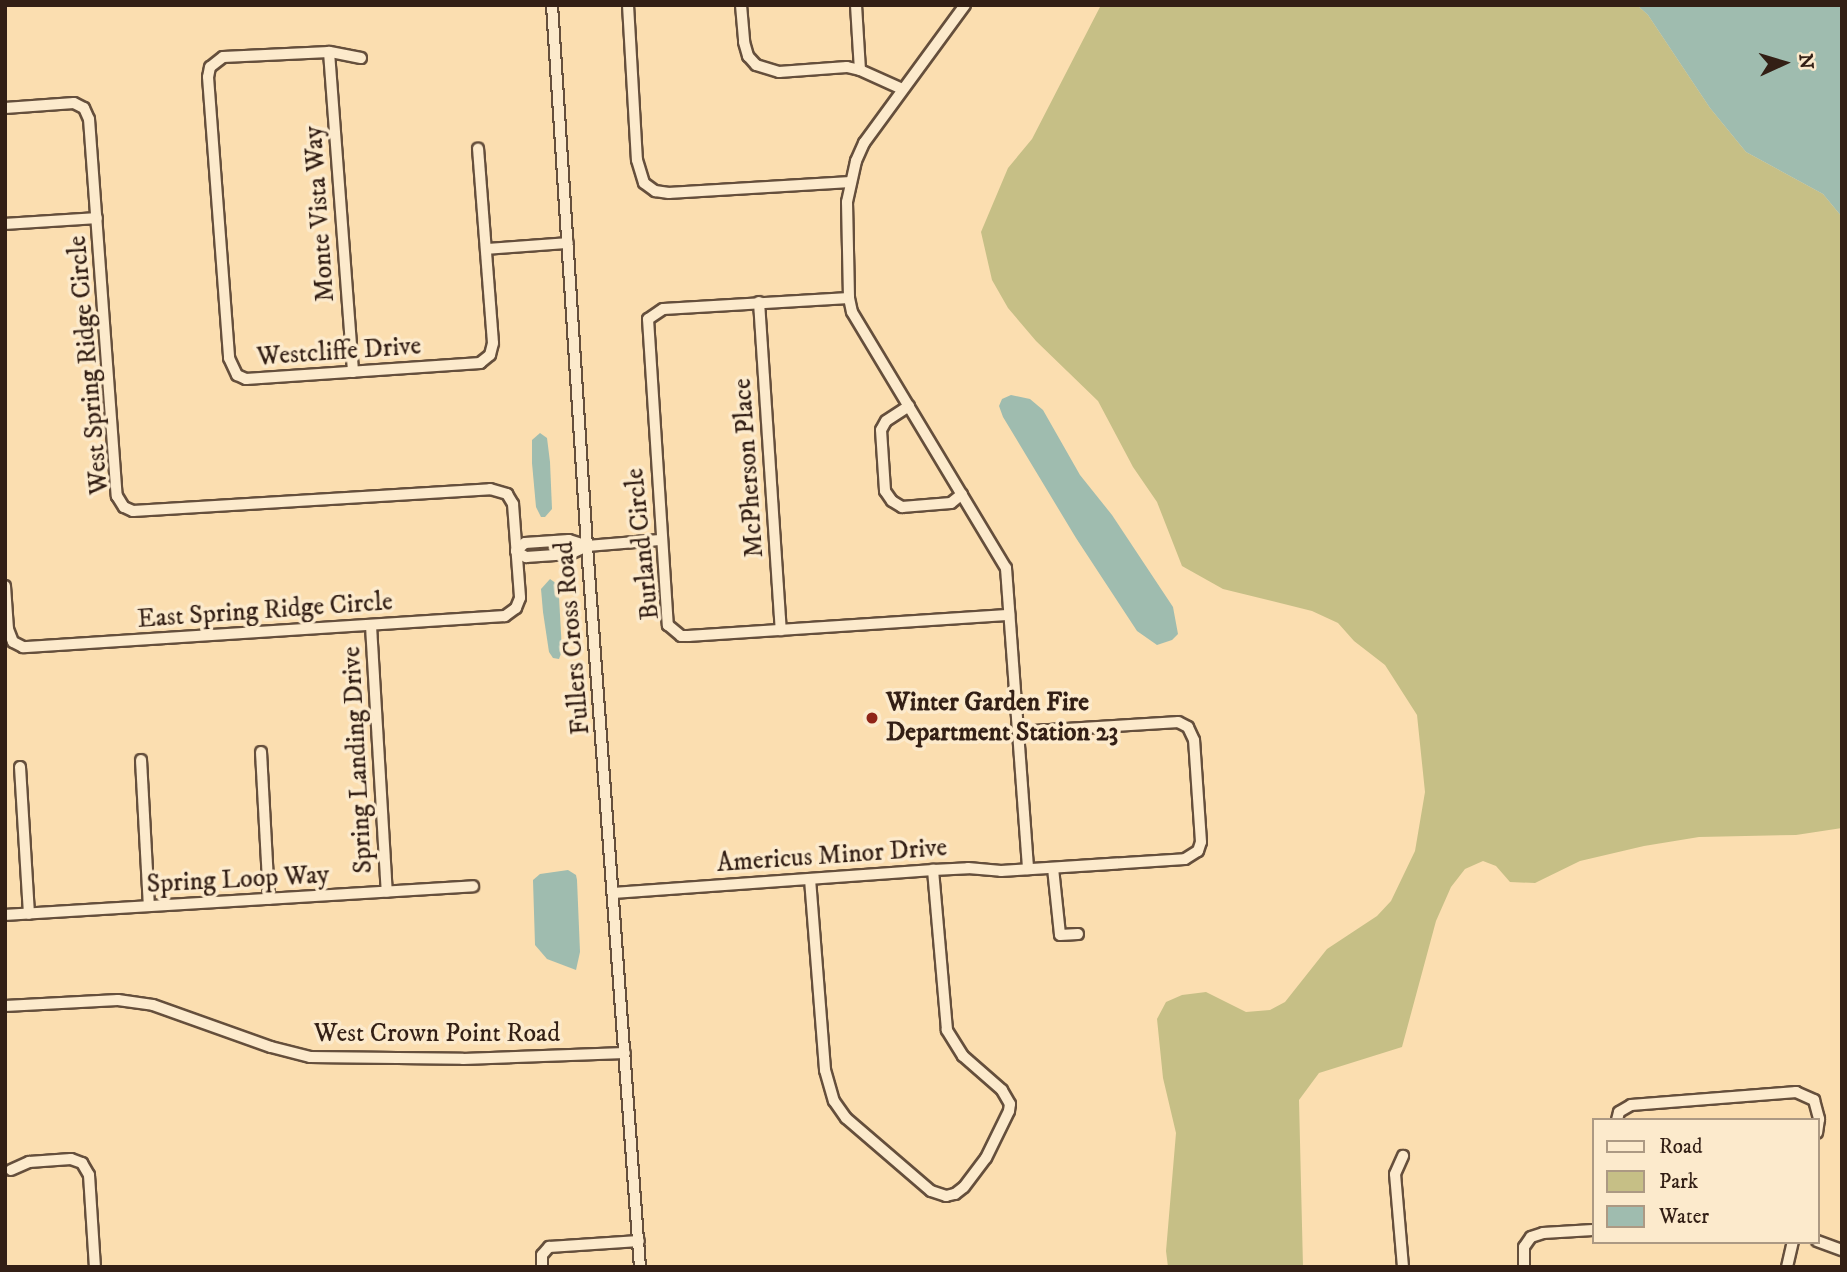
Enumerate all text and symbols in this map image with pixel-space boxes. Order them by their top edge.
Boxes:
north arrow [1749,28,1819,98]
text: N [1793,53,1817,70]
street label: Monte Vista Way [298,125,342,303]
street label: West Spring Ridge Circle [62,234,116,496]
street label: Westcliffe Drive [256,331,422,373]
street label: McPherson Place [727,377,771,559]
street label: Burland Circle [620,466,666,622]
street label: Fullers Cross Road [549,540,597,736]
street label: East Spring Ridge Circle [136,587,394,635]
street label: Spring Landing Drive [336,646,380,874]
place label: Winter Garden Fire Department Station 23 [886,687,1118,748]
marker: Winter Garden Fire Department Station 23 [864,710,880,726]
street label: Americus Minor Drive [716,832,948,880]
street label: Spring Loop Way [146,860,330,900]
street label: West Crown Point Road [314,1018,560,1050]
legend [1591,1118,1819,1244]
text: Road [1659,1134,1703,1160]
text: Park [1659,1169,1698,1195]
text: Water [1659,1204,1709,1230]

